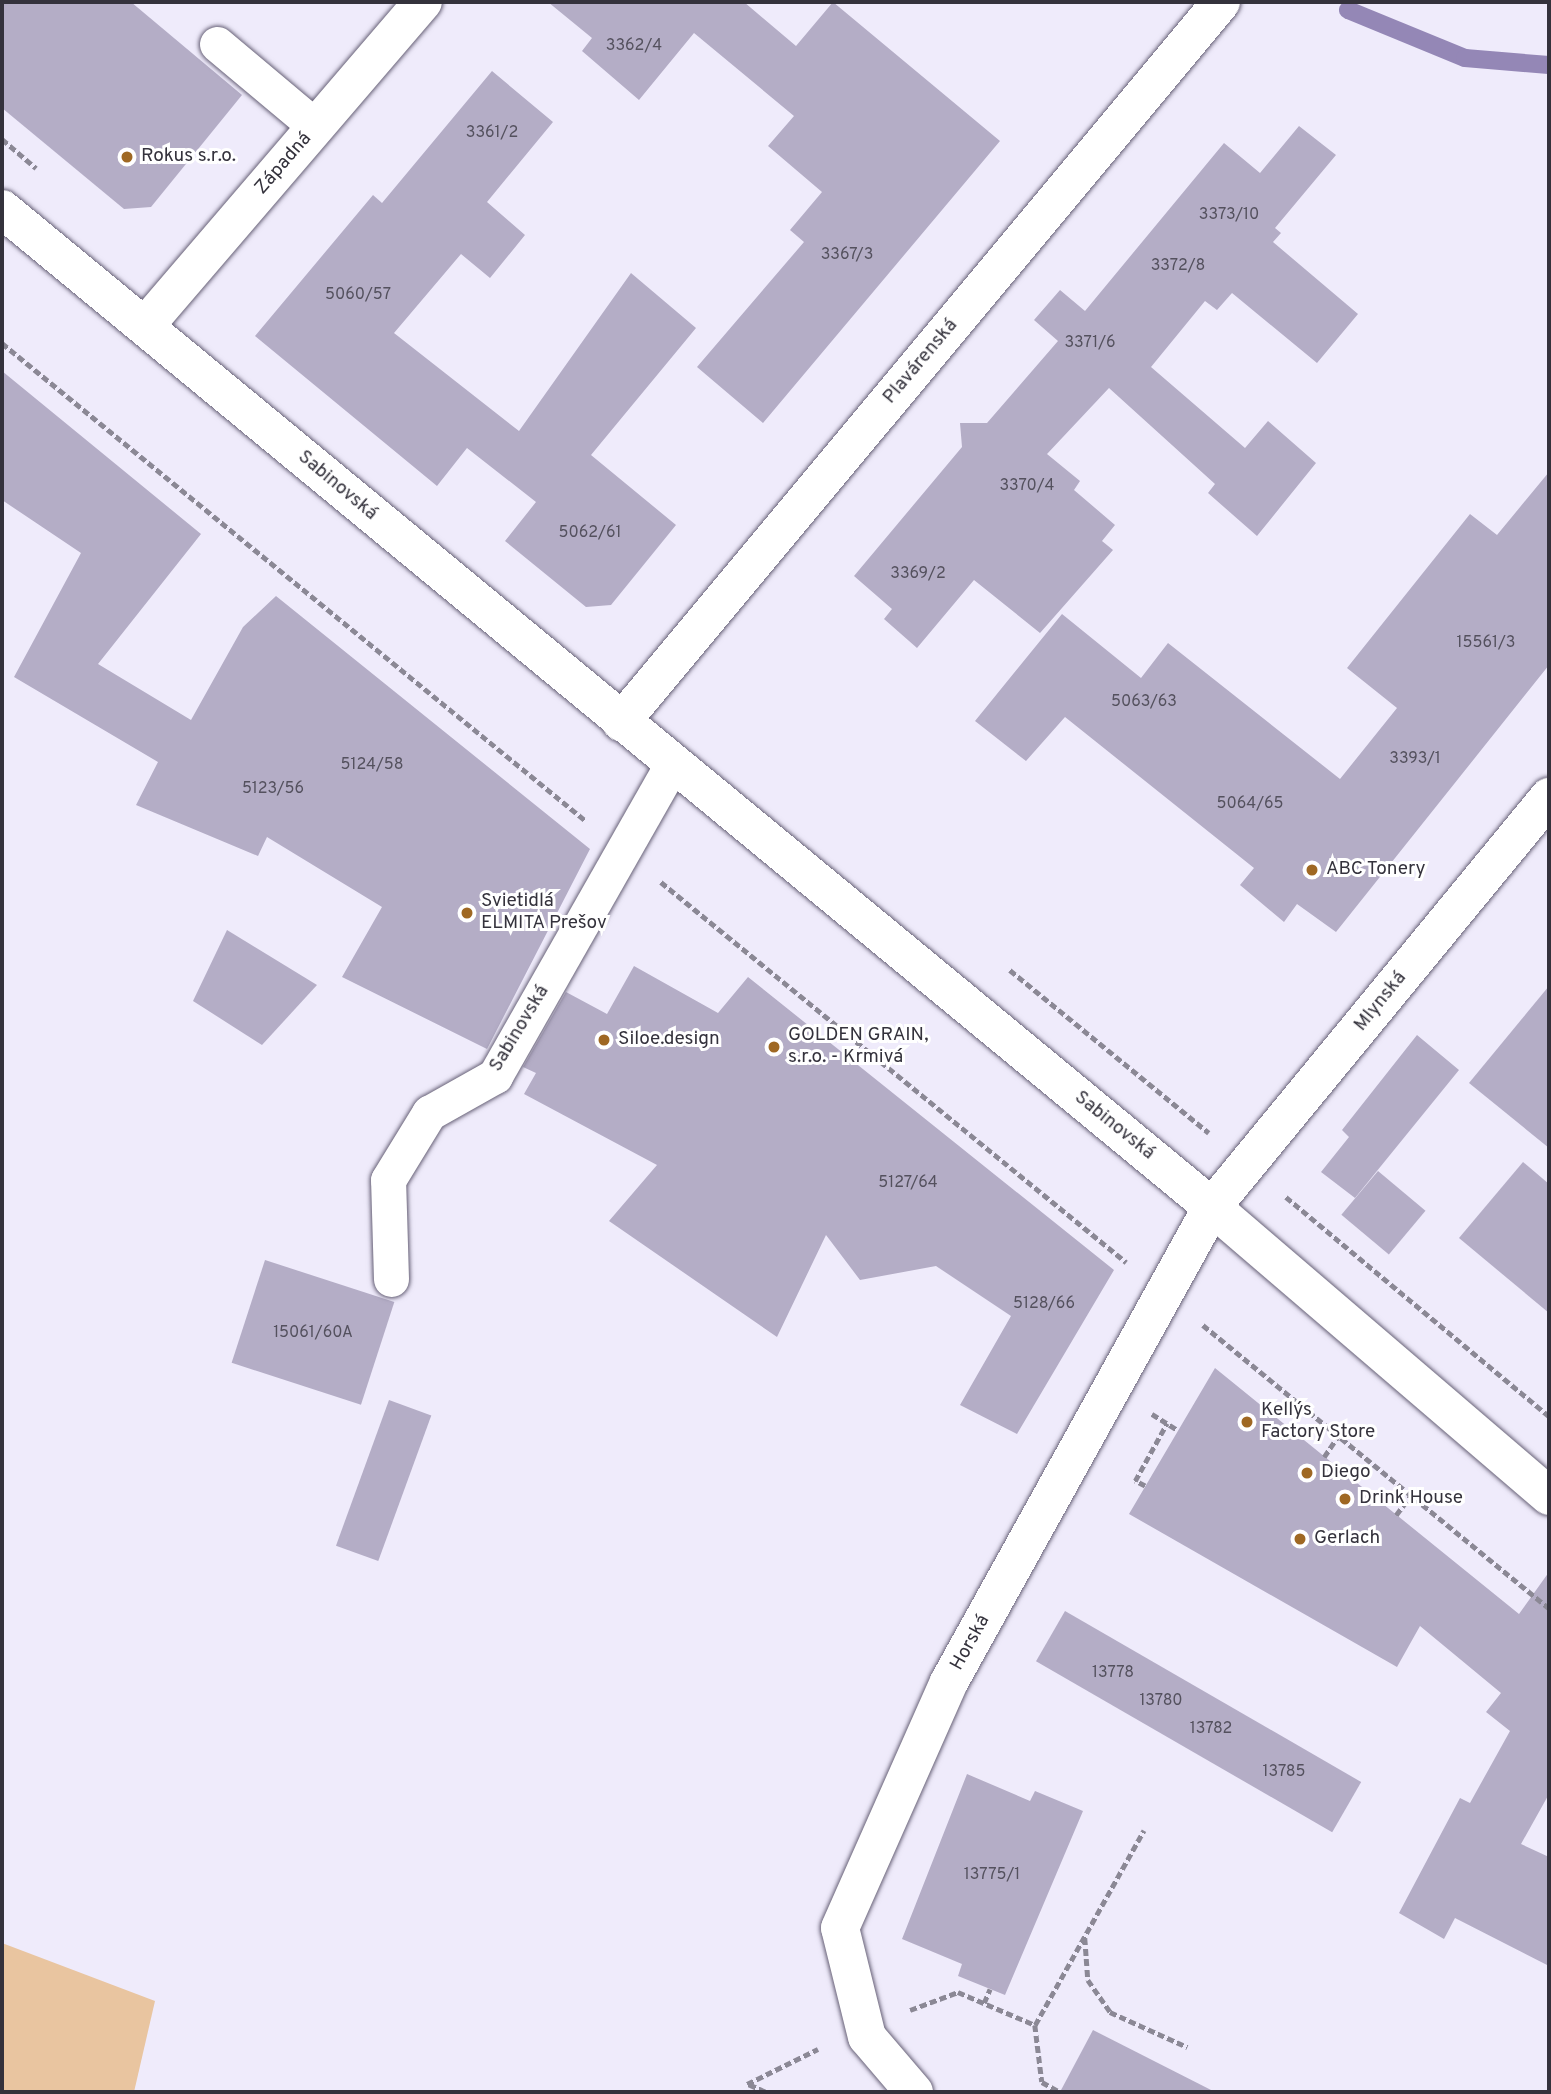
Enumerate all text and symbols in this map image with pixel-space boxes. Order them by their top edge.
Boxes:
house number: 3362/4 [606,36,662,56]
house number: 3361/2 [466,123,518,143]
street label: Západná [251,128,317,200]
place label: Rokus s.r.o. [141,146,236,168]
marker: Rokus s.r.o. [119,149,135,165]
house number: 3373/10 [1199,205,1259,225]
house number: 3367/3 [821,245,873,265]
house number: 3372/8 [1151,256,1205,276]
house number: 5060/57 [325,285,391,305]
street label: Plavárenská [879,315,963,409]
house number: 3371/6 [1064,333,1116,353]
street label: Sabinovská [293,446,381,526]
house number: 3370/4 [999,476,1055,496]
house number: 5062/61 [559,523,621,543]
house number: 3369/2 [890,564,946,584]
house number: 15561/3 [1457,633,1515,653]
house number: 5063/63 [1111,692,1177,712]
house number: 3393/1 [1389,749,1441,769]
house number: 5124/58 [340,755,404,775]
house number: 5123/56 [242,779,304,799]
house number: 5064/65 [1217,794,1283,814]
place label: ABC Tonery [1326,859,1426,881]
marker: ABC Tonery [1304,862,1320,878]
place label: Svietidlá ELMITA Prešov [481,891,608,935]
marker: Svietidlá ELMITA Prešov [459,905,475,921]
street label: Mlynská [1350,968,1412,1036]
street label: Sabinovská [485,982,555,1076]
place label: GOLDEN GRAIN, s.r.o. - Krmivá [788,1025,928,1069]
place label: Siloe.design [618,1029,720,1051]
marker: Siloe.design [596,1032,612,1048]
marker: GOLDEN GRAIN, s.r.o. - Krmivá [766,1039,782,1055]
street label: Sabinovská [1069,1087,1159,1165]
house number: 5127/64 [878,1173,938,1193]
house number: 5128/66 [1013,1294,1075,1314]
house number: 15061/60A [273,1323,353,1343]
place label: Kelly´s Factory Store [1261,1400,1375,1444]
marker: Kelly´s Factory Store [1239,1414,1255,1430]
place label: Diego [1321,1462,1371,1484]
marker: Diego [1299,1465,1315,1481]
place label: Drink House [1359,1488,1463,1510]
marker: Drink House [1337,1491,1353,1507]
place label: Gerlach [1314,1528,1380,1550]
marker: Gerlach [1292,1531,1308,1547]
street label: Horská [946,1611,996,1675]
house number: 13778 [1092,1663,1134,1683]
house number: 13780 [1139,1691,1183,1711]
house number: 13782 [1190,1719,1232,1739]
house number: 13785 [1262,1762,1306,1782]
house number: 13775/1 [964,1865,1020,1885]

